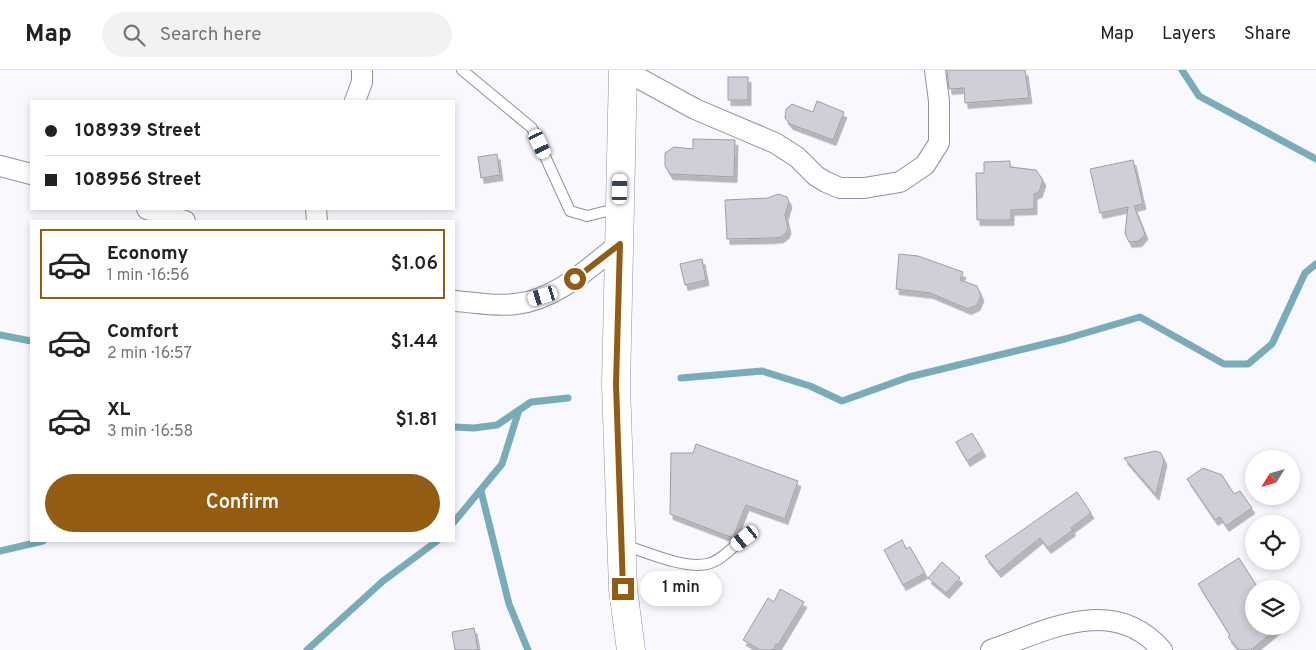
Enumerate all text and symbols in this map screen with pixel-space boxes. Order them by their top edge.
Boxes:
search box [102,12,452,57]
text: Map [25,20,72,50]
icon: search [120,21,148,49]
text: Search here [160,23,261,47]
text: Map [1100,23,1134,46]
text: Layers [1162,23,1216,46]
text: Share [1244,23,1291,46]
text: 108939 Street [75,119,201,143]
car [526,127,553,161]
text: 108956 Street [75,168,201,192]
car [612,174,627,204]
icon: car [47,242,92,287]
text: Economy [107,242,188,266]
text: $1.06 [391,252,438,276]
text: 1 min · 16:56 [107,266,189,286]
route start [564,268,586,290]
car [526,284,559,308]
icon: car [47,320,92,365]
text: Comfort [107,320,179,344]
text: $1.44 [391,330,438,354]
text: 2 min · 16:57 [107,344,192,364]
icon: car [47,398,92,443]
text: XL [107,398,130,422]
text: $1.81 [395,408,438,432]
text: 3 min · 16:58 [107,422,193,442]
north arrow [1245,450,1300,505]
map controls [1245,450,1300,635]
button: Confirm [45,474,440,532]
button: locate [1245,515,1300,570]
car [728,523,761,553]
callout: 1 min [640,572,723,606]
route end [612,578,634,600]
text: 1 min [662,578,700,598]
button: layers [1245,580,1300,635]

